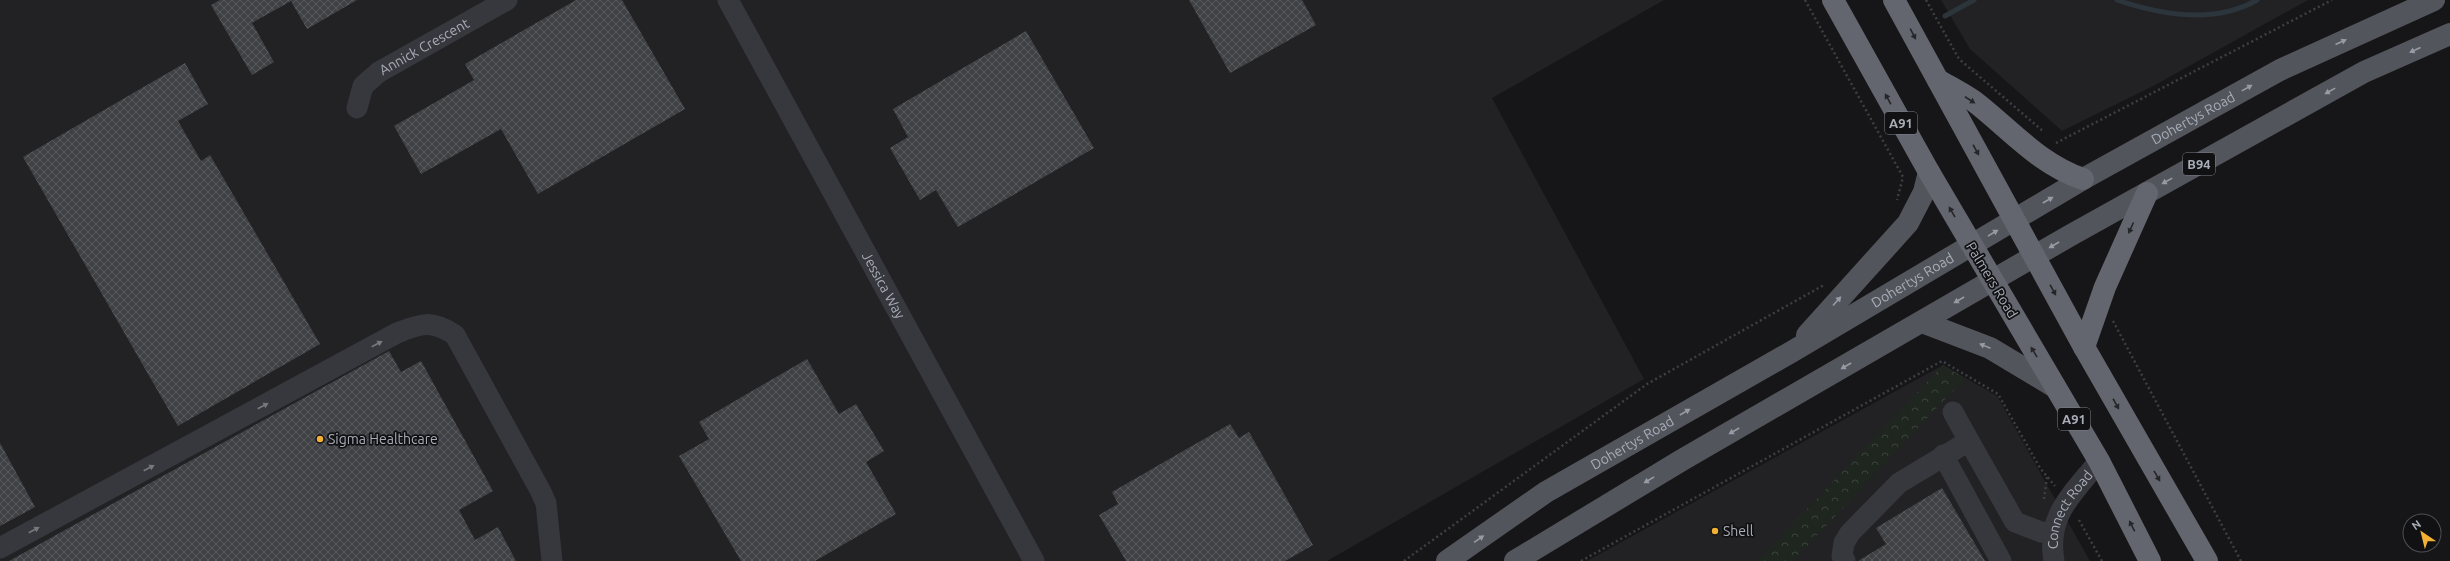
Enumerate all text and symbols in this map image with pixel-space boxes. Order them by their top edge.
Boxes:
street label: Annick Crescent [376,15,473,78]
one-way arrow [1910,28,1916,40]
one-way arrow [2335,39,2347,45]
one-way arrow [2408,48,2420,54]
one-way arrow [2241,85,2252,92]
one-way arrow [2324,88,2336,95]
street label: Dohertys Road [2148,89,2238,148]
one-way arrow [1884,93,1891,104]
one-way arrow [1965,96,1976,103]
road number: A91 [1885,112,1917,134]
one-way arrow [1973,144,1980,156]
road number: B94 [2183,153,2215,175]
one-way arrow [2162,178,2173,184]
one-way arrow [2043,196,2053,204]
one-way arrow [1948,206,1955,218]
one-way arrow [2128,223,2134,234]
one-way arrow [1987,229,1999,236]
street label: Palmers Road [1963,239,2021,321]
one-way arrow [2048,241,2060,248]
street label: Jessica Way [859,249,908,322]
street label: Dohertys Road [1868,250,1957,311]
one-way arrow [2049,284,2056,296]
one-way arrow [1833,296,1842,306]
one-way arrow [1953,297,1965,304]
one-way arrow [371,341,383,347]
one-way arrow [1978,343,1990,349]
one-way arrow [2031,346,2038,358]
one-way arrow [1840,362,1852,369]
one-way arrow [2113,398,2119,410]
one-way arrow [257,403,269,409]
road number: A91 [2058,408,2090,430]
one-way arrow [1679,409,1691,416]
street label: Dohertys Road [1588,413,1677,473]
one-way arrow [1728,428,1740,435]
place label: Sigma Healthcare [328,431,438,447]
marker: Sigma Healthcare [315,434,325,444]
one-way arrow [143,465,154,471]
street label: Connect Road [2045,467,2096,549]
one-way arrow [2153,470,2160,482]
one-way arrow [1643,477,1655,484]
north arrow [2402,513,2442,553]
text: N [2409,518,2423,532]
one-way arrow [2129,521,2135,532]
place label: Shell [1723,523,1754,539]
one-way arrow [28,526,40,533]
marker: Shell [1710,526,1720,536]
one-way arrow [1474,535,1484,543]

